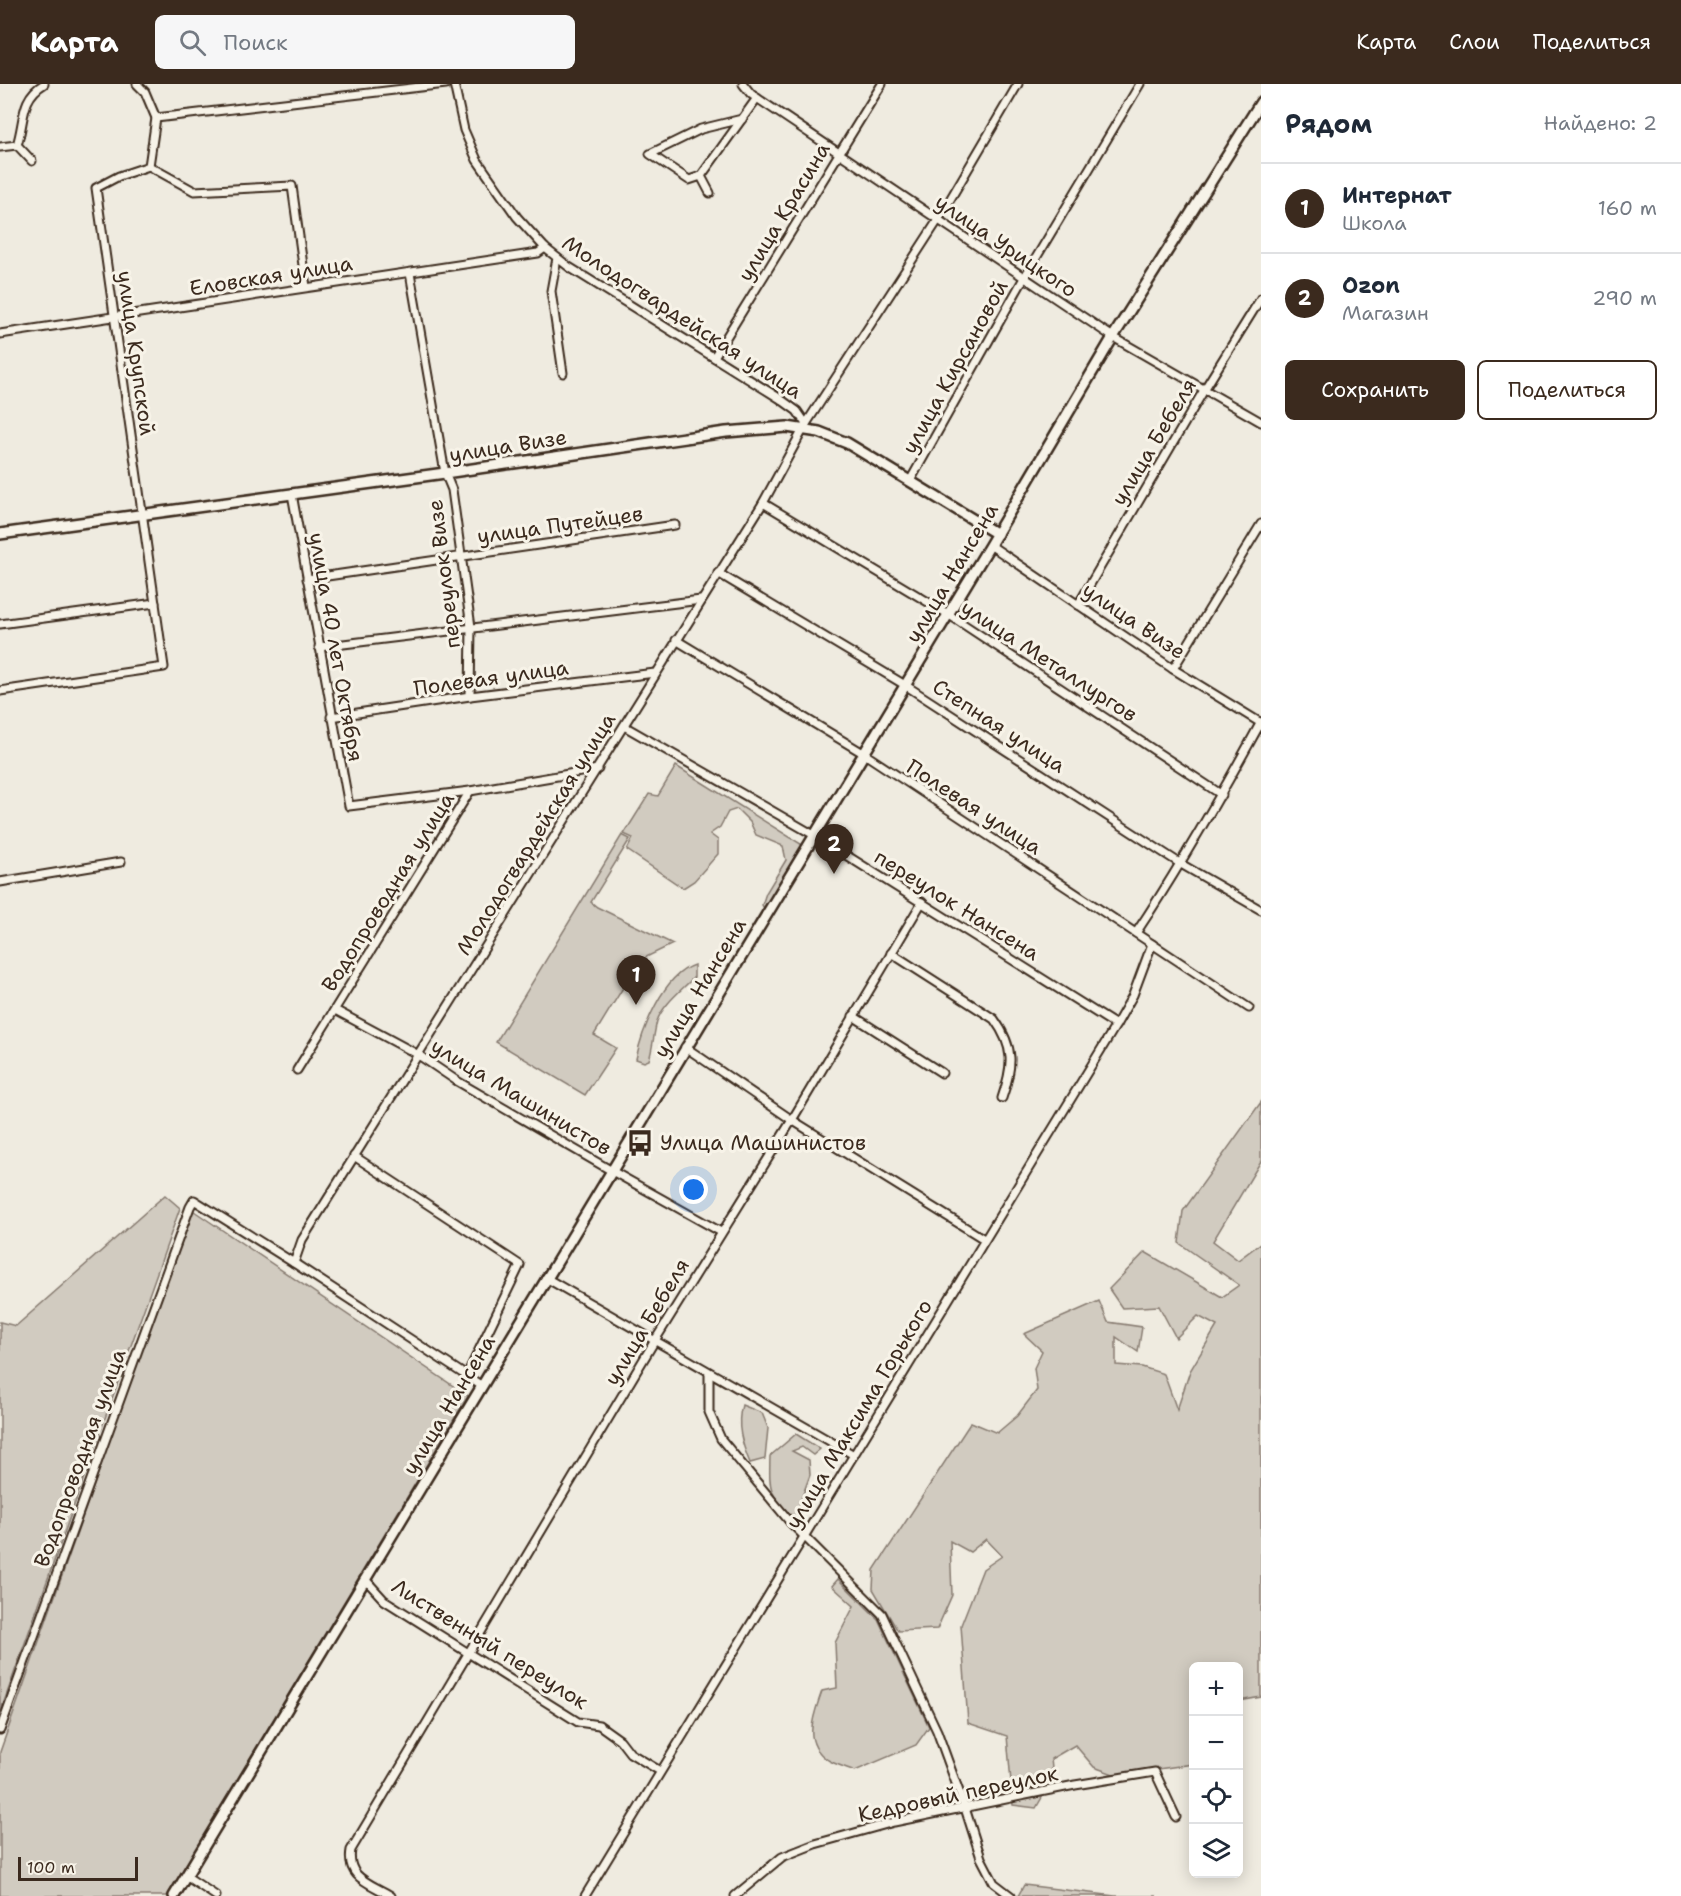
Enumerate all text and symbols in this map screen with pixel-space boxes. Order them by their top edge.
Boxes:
search box [155,15,575,69]
text: Карта [30,23,119,61]
icon: search [176,26,209,59]
text: Поиск [224,28,288,57]
text: Карта [1356,28,1416,56]
text: Слои [1449,28,1500,56]
text: Поделиться [1533,28,1651,56]
text: Рядом [1285,106,1372,141]
text: Найдено: 2 [1544,110,1657,136]
street label: улица Красина [731,137,837,287]
text: Интернат [1342,181,1452,210]
street label: улица Урицкого [929,188,1083,304]
text: 1 [1300,195,1309,221]
text: 160 m [1598,195,1657,221]
text: Школа [1342,210,1407,236]
street label: Молодогвардейская улица [557,229,807,405]
street label: Еловская улица [188,249,354,303]
street label: улица Крупской [111,269,161,437]
text: Ozon [1342,271,1400,300]
street label: улица Кирсановой [896,275,1015,459]
text: 2 [1298,285,1312,311]
text: 290 m [1592,285,1657,311]
text: Магазин [1342,300,1429,326]
button: Сохранить [1285,360,1465,420]
button: Поделиться [1477,360,1657,420]
street label: улица Бебеля [1105,373,1203,511]
street label: улица Визе [447,423,569,469]
street label: переулок Визе [421,498,467,650]
street label: улица Нансена [899,498,1005,648]
street label: улица Путейцев [475,500,645,550]
street label: улица 40 лет Октября [302,530,370,764]
street label: улица Визе [1077,576,1191,666]
street label: улица Металлургов [956,594,1142,728]
street label: Полевая улица [412,653,570,703]
street label: Степная улица [927,673,1071,779]
street label: Молодогвардейская улица [450,708,622,960]
street label: Полевая улица [901,753,1047,861]
street label: Водопроводная улица [315,787,461,997]
pin: 2 [814,824,854,874]
street label: переулок Нансена [869,843,1045,967]
street label: улица Нансена [647,913,753,1063]
pin: 1 [616,956,656,1005]
street label: улица Машинистов [426,1032,616,1162]
bus stop icon: Улица Машинистов [625,1128,655,1158]
place label: Улица Машинистов [660,1129,866,1157]
your location [679,1175,708,1204]
street label: улица Бебеля [598,1253,696,1391]
street label: улица Максима Горького [779,1294,939,1534]
street label: улица Нансена [396,1330,502,1480]
street label: Водопроводная улица [28,1345,132,1571]
street label: Лиственный переулок [387,1572,593,1716]
map controls [1189,1662,1243,1878]
button: + [1189,1662,1243,1716]
button: − [1189,1716,1243,1770]
street label: Кедровый переулок [855,1759,1061,1829]
button: locate [1189,1770,1243,1824]
button: layers [1189,1824,1243,1878]
scale bar [18,1854,138,1882]
text: 100 m [27,1857,75,1878]

